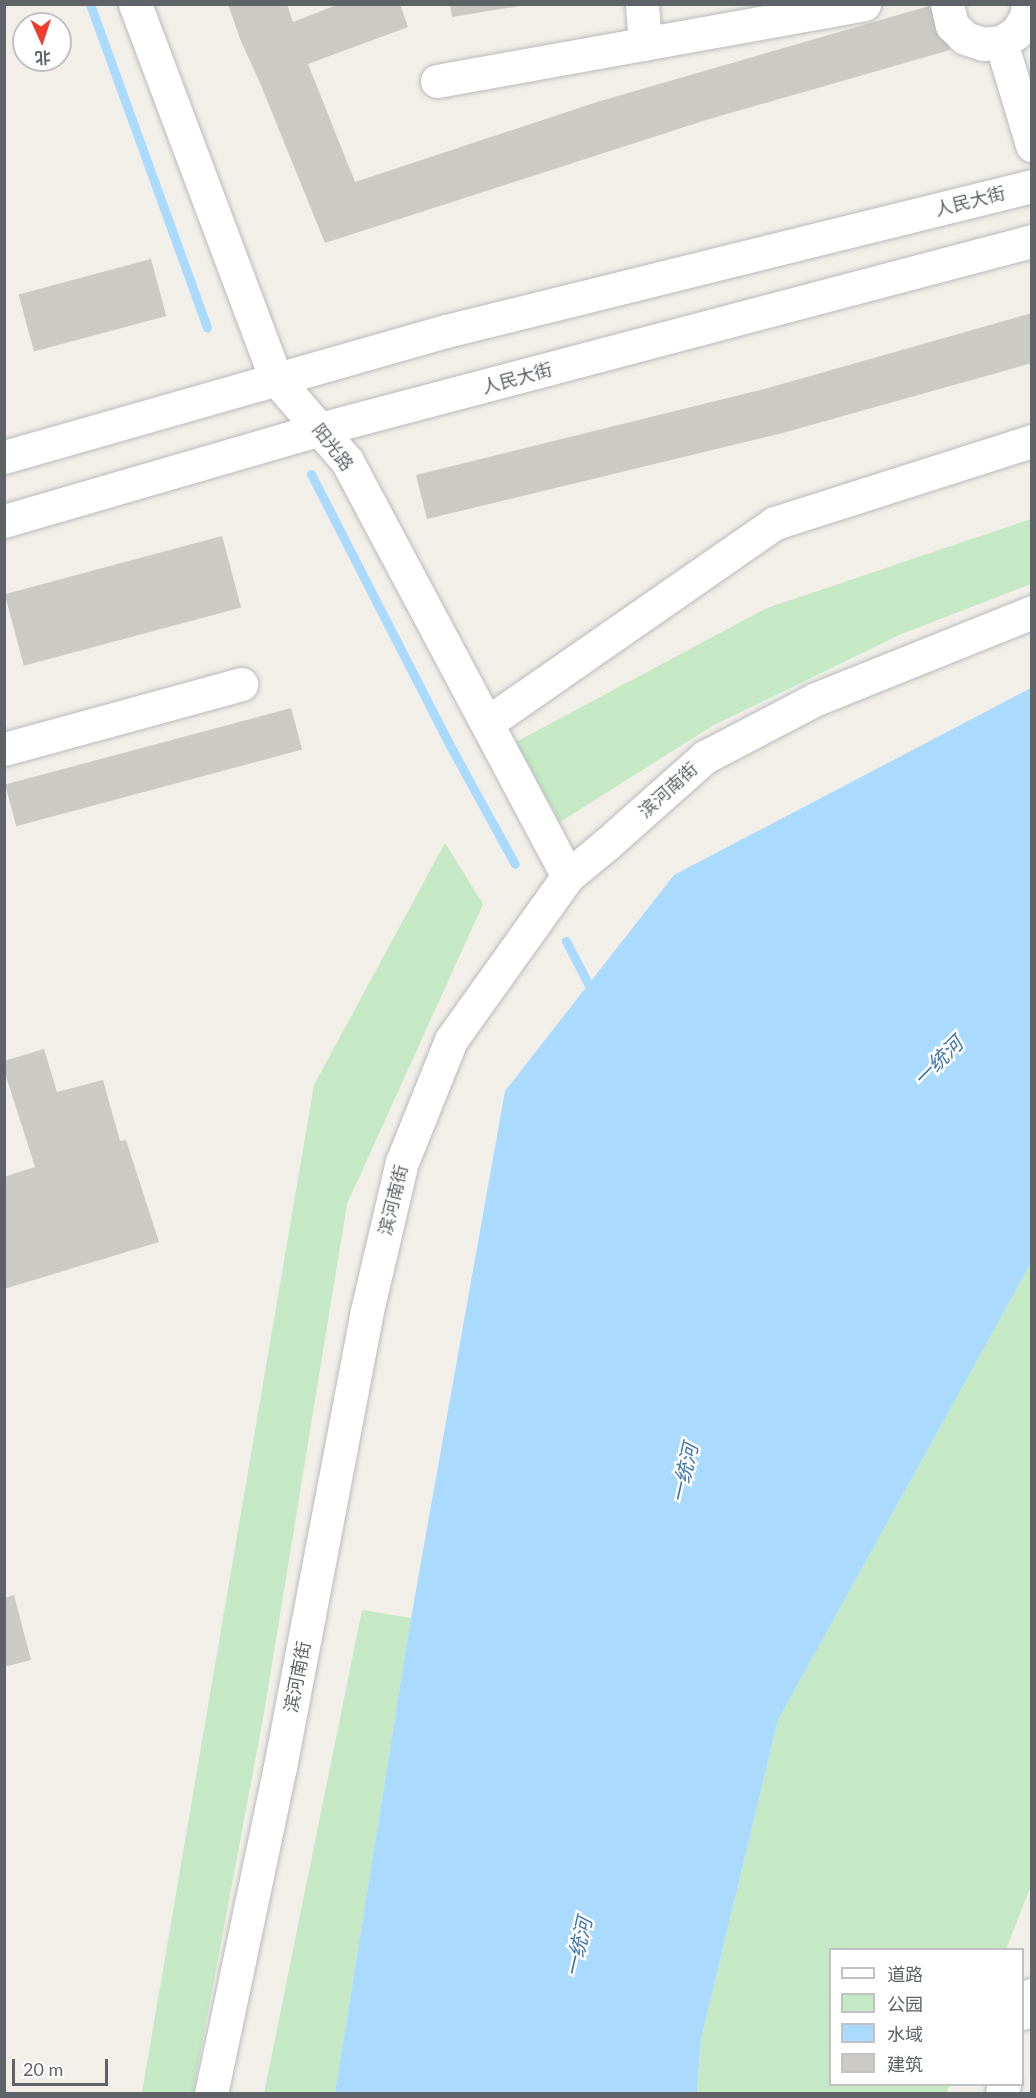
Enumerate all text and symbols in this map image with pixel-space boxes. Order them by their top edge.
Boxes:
north arrow [12,12,72,72]
text: 北 [34,49,51,68]
street label: 人民大街 [932,182,1008,220]
street label: 人民大街 [479,358,555,398]
street label: 阳光路 [308,419,358,475]
street label: 滨河南街 [634,758,702,822]
water label: 一统河 [908,1031,968,1091]
street label: 滨河南街 [374,1162,412,1238]
water label: 一统河 [666,1441,702,1505]
street label: 滨河南街 [280,1640,314,1714]
water label: 一统河 [560,1915,596,1979]
legend [829,1948,1024,2086]
text: 道路 [887,1963,923,1985]
text: 公园 [887,1993,923,2015]
text: 水域 [887,2023,923,2045]
scale bar [15,2047,111,2085]
text: 建筑 [887,2053,923,2075]
text: 20 m [23,2058,63,2080]

